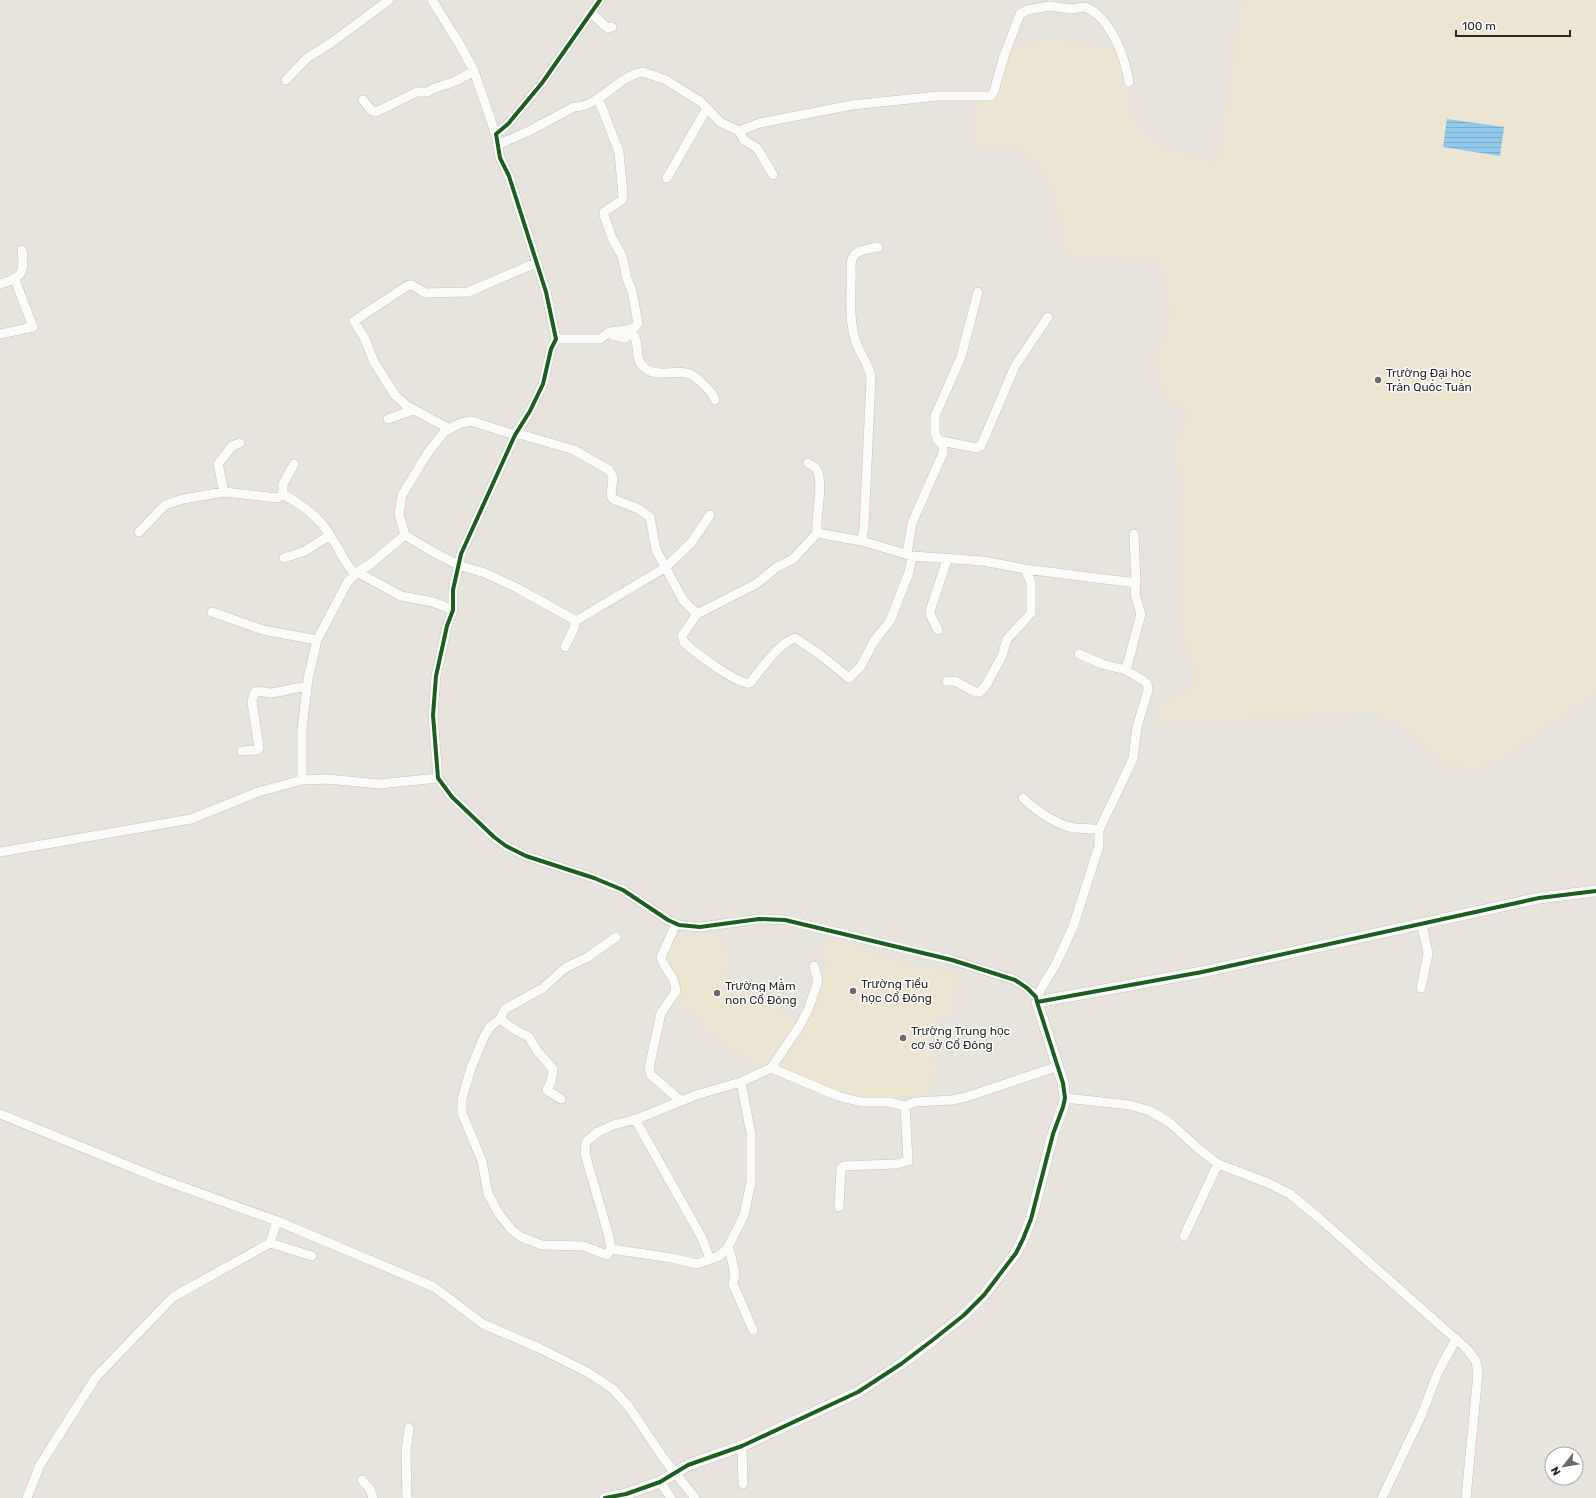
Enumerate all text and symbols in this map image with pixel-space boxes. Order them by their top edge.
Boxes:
scale bar [1456,12,1570,38]
text: 100 m [1462,19,1496,33]
place label: Trường Đại học Trần Quốc Tuấn [1386,366,1472,394]
marker: Trường Đại học Trần Quốc Tuấn [1373,375,1383,385]
place label: Trường Tiểu học Cổ Đông [861,977,932,1005]
place label: Trường Mầm non Cổ Đông [725,978,797,1007]
marker: Trường Tiểu học Cổ Đông [848,986,858,996]
marker: Trường Mầm non Cổ Đông [712,988,722,998]
place label: Trường Trung học cơ sở Cổ Đông [911,1024,1011,1052]
marker: Trường Trung học cơ sở Cổ Đông [898,1033,908,1043]
north arrow [1544,1446,1584,1486]
text: N [1548,1464,1563,1478]

